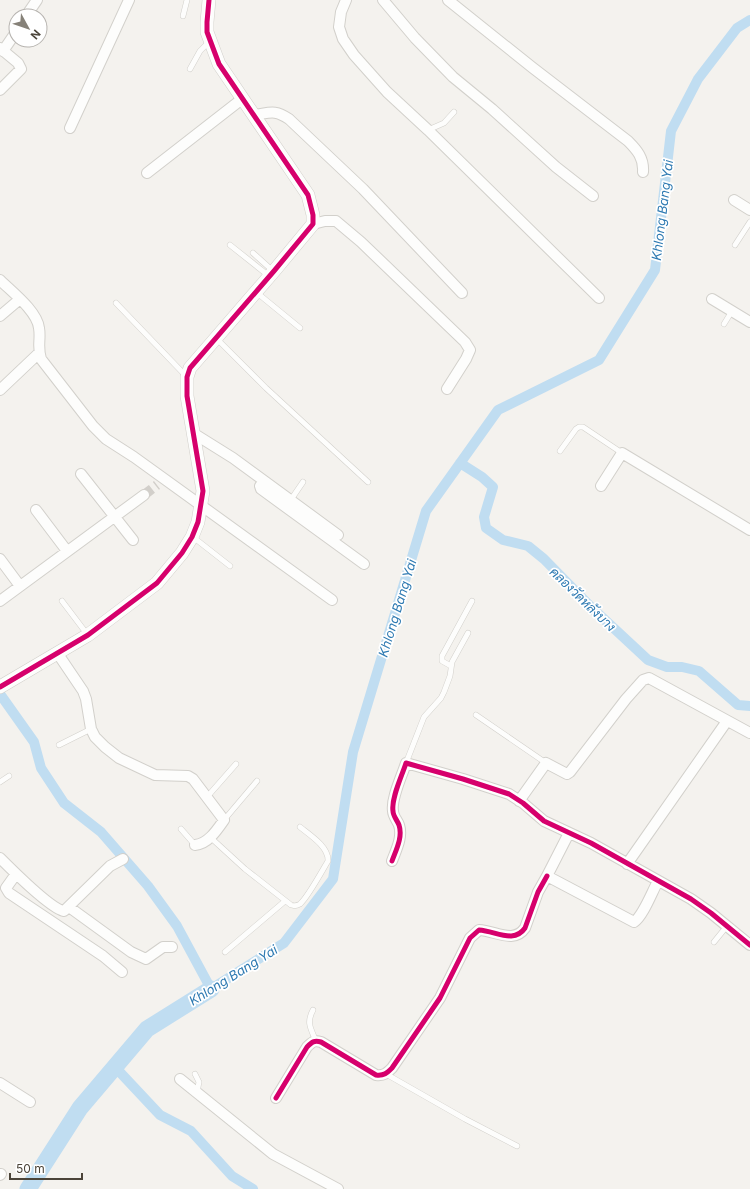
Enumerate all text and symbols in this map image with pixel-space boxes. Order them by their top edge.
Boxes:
north arrow [8,8,48,48]
text: N [28,27,44,42]
water label: Khlong Bang Yai [648,158,676,261]
water label: Khlong Bang Yai [375,556,420,659]
water label: คลองวัดหลังบาง [547,564,619,635]
water label: Khlong Bang Yai [186,941,281,1009]
scale bar [10,1155,82,1181]
text: 50 m [16,1161,45,1176]

